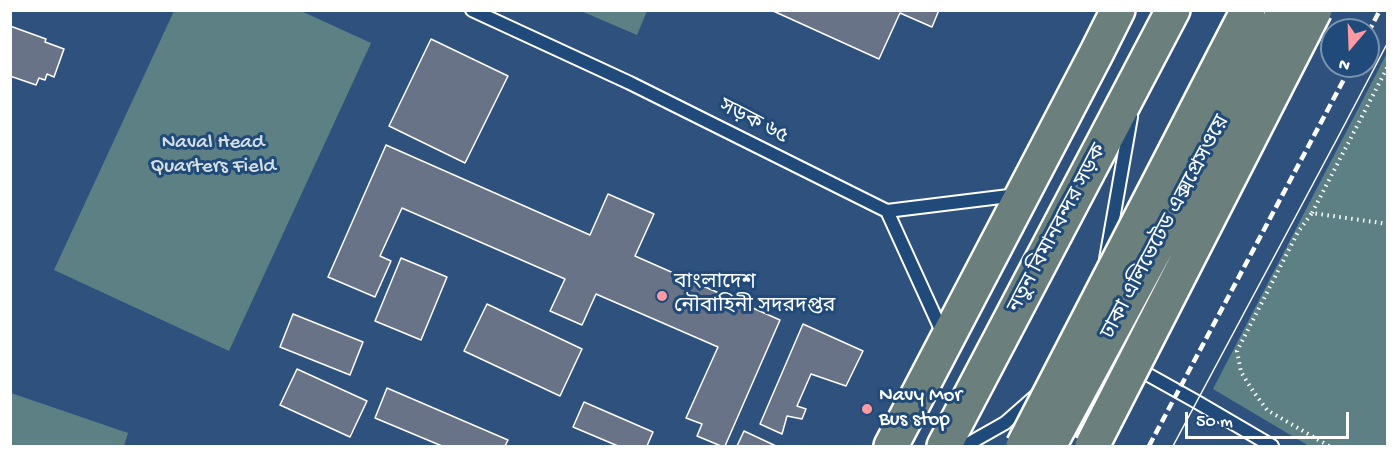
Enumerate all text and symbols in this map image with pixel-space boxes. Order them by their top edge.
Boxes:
north arrow [1320,18,1380,78]
text: N [1337,53,1353,74]
street label: সড়ক ৬৫ [714,95,792,151]
street label: ঢাকা এলিভেটেড এক্সপ্রেসওয়ে [1097,112,1237,344]
park label: Naval Head Quarters Field [150,131,276,181]
street label: নতুন বিমানবন্দর সড়ক [1004,140,1114,318]
place label: বাংলাদেশ নৌবাহিনী সদরদপ্তর [674,271,835,321]
marker: বাংলাদেশ নৌবাহিনী সদরদপ্তর [655,289,669,303]
place label: Navy Mor Bus stop [879,384,962,434]
scale bar [1188,400,1352,438]
marker: Navy Mor Bus stop [860,402,874,416]
text: 50 m [1196,412,1233,433]

